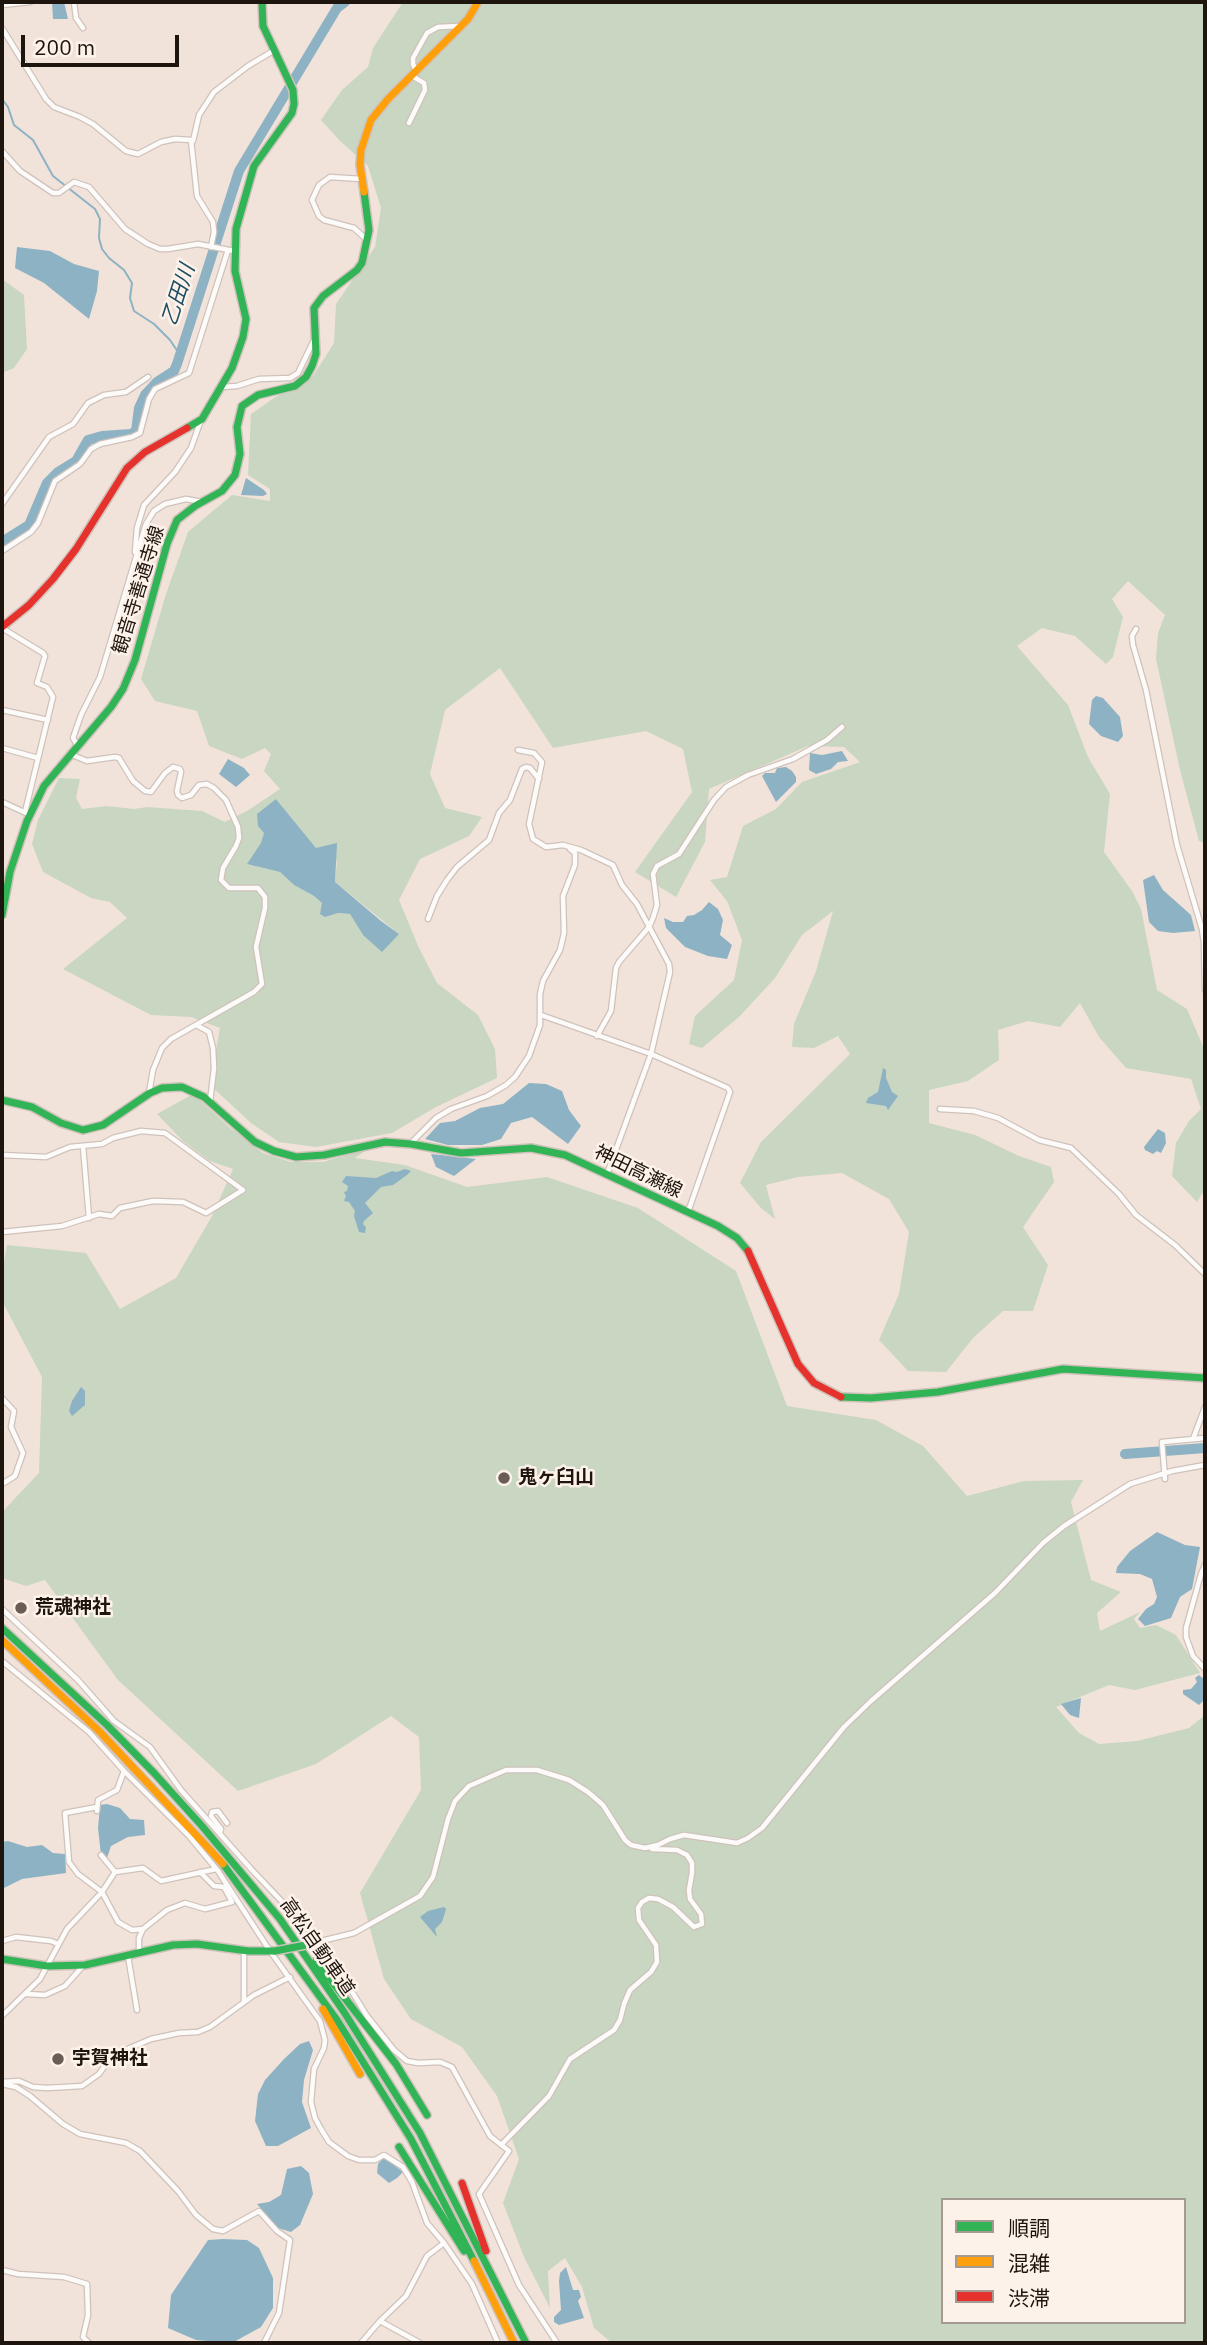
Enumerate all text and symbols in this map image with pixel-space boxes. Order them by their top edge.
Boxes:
scale bar [24,21,182,65]
text: 200 m [34,33,95,61]
water label: 乙田川 [157,261,201,329]
street label: 観音寺善通寺線 [109,523,169,657]
street label: 神田高瀬線 [590,1141,686,1203]
place label: 鬼ヶ臼山 [518,1467,594,1489]
marker: 鬼ヶ臼山 [496,1470,512,1486]
place label: 荒魂神社 [35,1597,111,1619]
marker: 荒魂神社 [13,1600,29,1616]
street label: 高松自動車道 [275,1894,359,2000]
place label: 宇賀神社 [72,2048,148,2070]
marker: 宇賀神社 [50,2051,66,2067]
legend [941,2198,1186,2324]
text: 順調 [1008,2214,1050,2242]
text: 混雑 [1008,2249,1050,2277]
text: 渋滞 [1008,2284,1050,2312]

